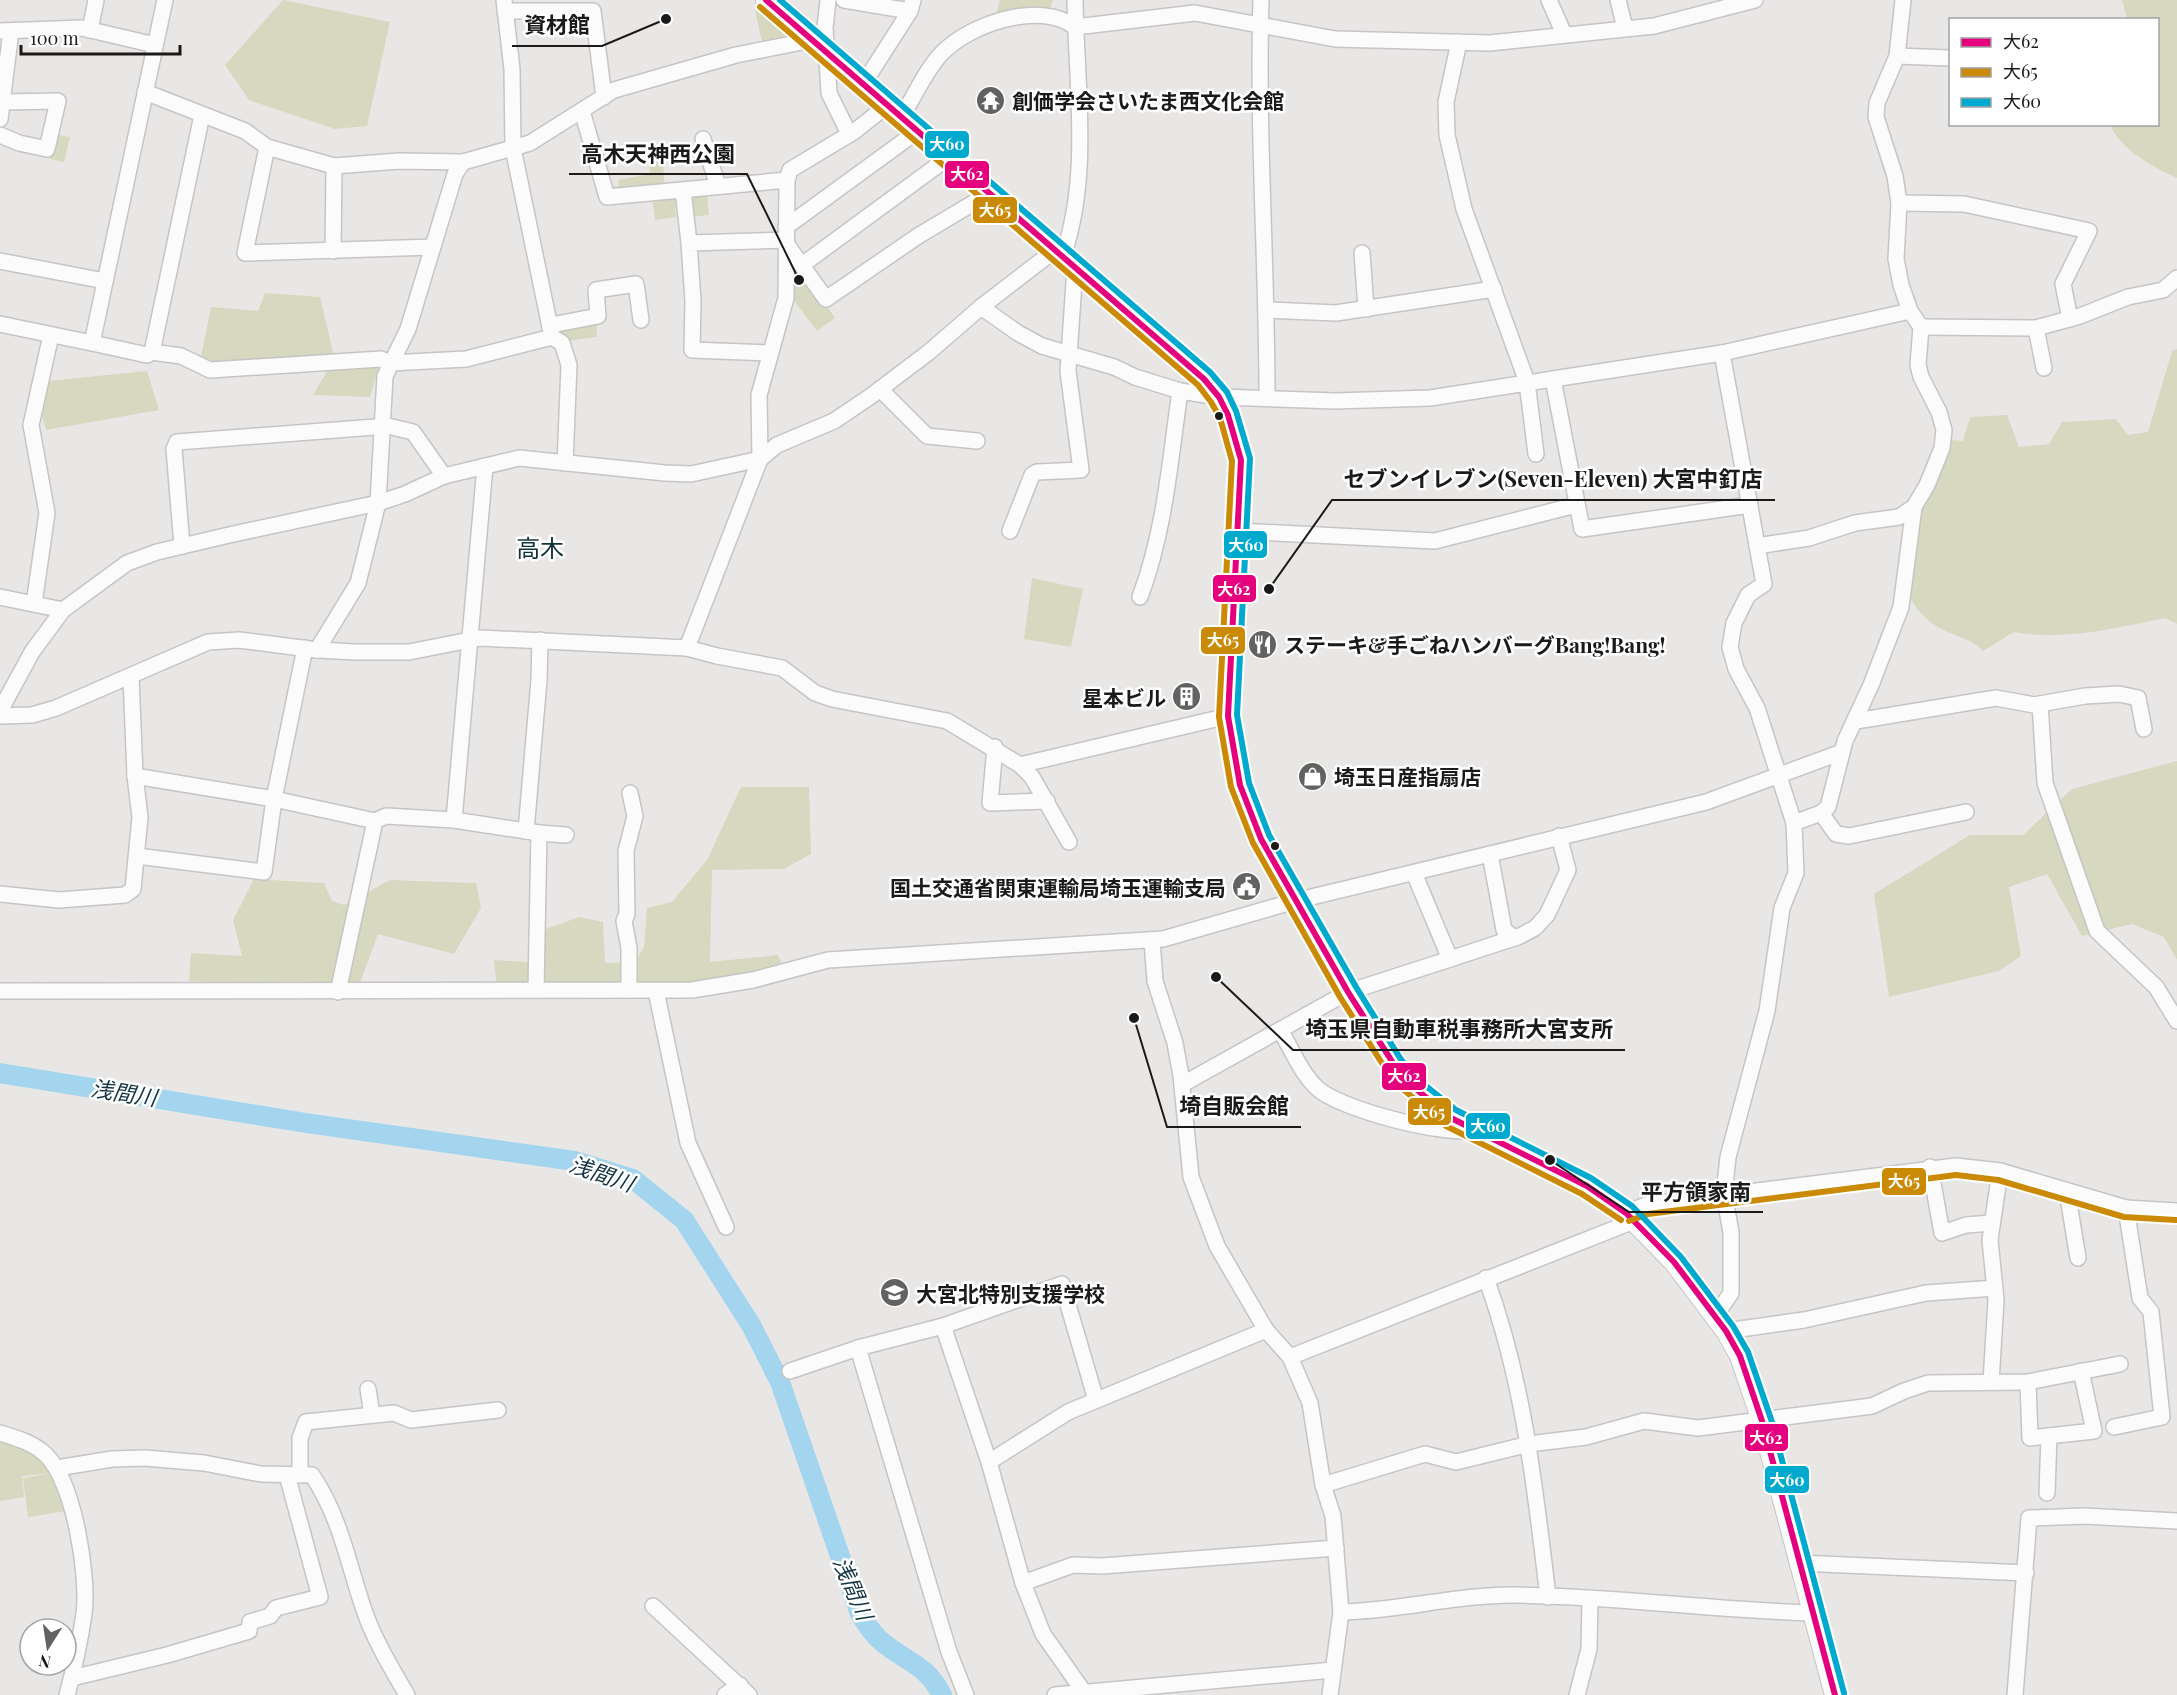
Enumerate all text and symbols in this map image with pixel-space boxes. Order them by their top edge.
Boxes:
callout: 資材館 [512,6,602,46]
text: 資材館 [524,9,590,39]
scale bar [21,18,180,56]
legend [1949,18,2159,126]
text: 100 m [30,26,79,50]
text: 大62 [2003,29,2039,53]
text: 大65 [2003,59,2038,83]
temple icon: 創価学会さいたま西文化会館 [975,84,1007,116]
place label: 創価学会さいたま西文化会館 [1012,86,1284,114]
text: 大60 [2003,89,2041,113]
line badge: 大60 [924,130,970,159]
text: 大60 [929,133,965,154]
callout: 高木天神西公園 [569,134,747,174]
text: 高木天神西公園 [581,138,735,168]
line badge: 大62 [944,160,990,189]
text: 大62 [950,163,984,184]
line badge: 大65 [972,196,1018,224]
text: 大65 [979,199,1011,220]
unlabelled marker [1213,410,1225,422]
callout: セブンイレブン(Seven-Eleven) 大宮中釘店 [1332,460,1775,500]
text: セブンイレブン(Seven-Eleven) 大宮中釘店 [1343,463,1763,493]
line badge: 大60 [1223,530,1268,559]
district label: 高木 [516,531,564,563]
text: 大60 [1228,534,1264,555]
line badge: 大62 [1212,574,1257,603]
text: 大62 [1217,578,1251,599]
line badge: 大65 [1200,626,1246,655]
restaurant icon: ステーキ&手ごねハンバーグBang!Bang! [1247,628,1279,660]
text: 大65 [1207,629,1239,650]
place label: ステーキ&手ごねハンバーグBang!Bang! [1284,630,1666,658]
building icon: 星本ビル [1171,681,1203,713]
place label: 星本ビル [1082,683,1166,711]
shop icon: 埼玉日産指扇店 [1297,760,1329,792]
place label: 埼玉日産指扇店 [1334,762,1481,790]
unlabelled marker [1269,840,1281,852]
public building icon: 国土交通省関東運輸局埼玉運輸支局 [1231,871,1263,903]
place label: 国土交通省関東運輸局埼玉運輸支局 [890,873,1226,901]
callout: 埼玉県自動車税事務所大宮支所 [1293,1010,1625,1050]
text: 埼玉県自動車税事務所大宮支所 [1305,1013,1613,1043]
line badge: 大62 [1381,1062,1427,1091]
text: 大62 [1387,1065,1421,1086]
water label: 浅間川 [89,1072,161,1112]
callout: 埼自販会館 [1167,1087,1301,1127]
text: 埼自販会館 [1179,1090,1289,1120]
line badge: 大65 [1407,1097,1452,1126]
text: 大65 [1413,1101,1445,1122]
line badge: 大60 [1465,1112,1511,1140]
text: 大60 [1470,1115,1506,1136]
water label: 浅間川 [566,1148,640,1199]
line badge: 大65 [1881,1167,1927,1196]
text: 大65 [1888,1170,1920,1191]
callout: 平方領家南 [1629,1172,1763,1212]
text: 平方領家南 [1641,1176,1751,1206]
school or university icon: 大宮北特別支援学校 [879,1277,911,1309]
place label: 大宮北特別支援学校 [916,1279,1105,1307]
line badge: 大62 [1744,1423,1789,1452]
text: 大62 [1749,1427,1783,1448]
line badge: 大60 [1764,1465,1810,1494]
text: 大60 [1769,1469,1805,1490]
water label: 浅間川 [827,1552,881,1626]
north arrow [18,1617,78,1677]
text: N [37,1651,53,1674]

